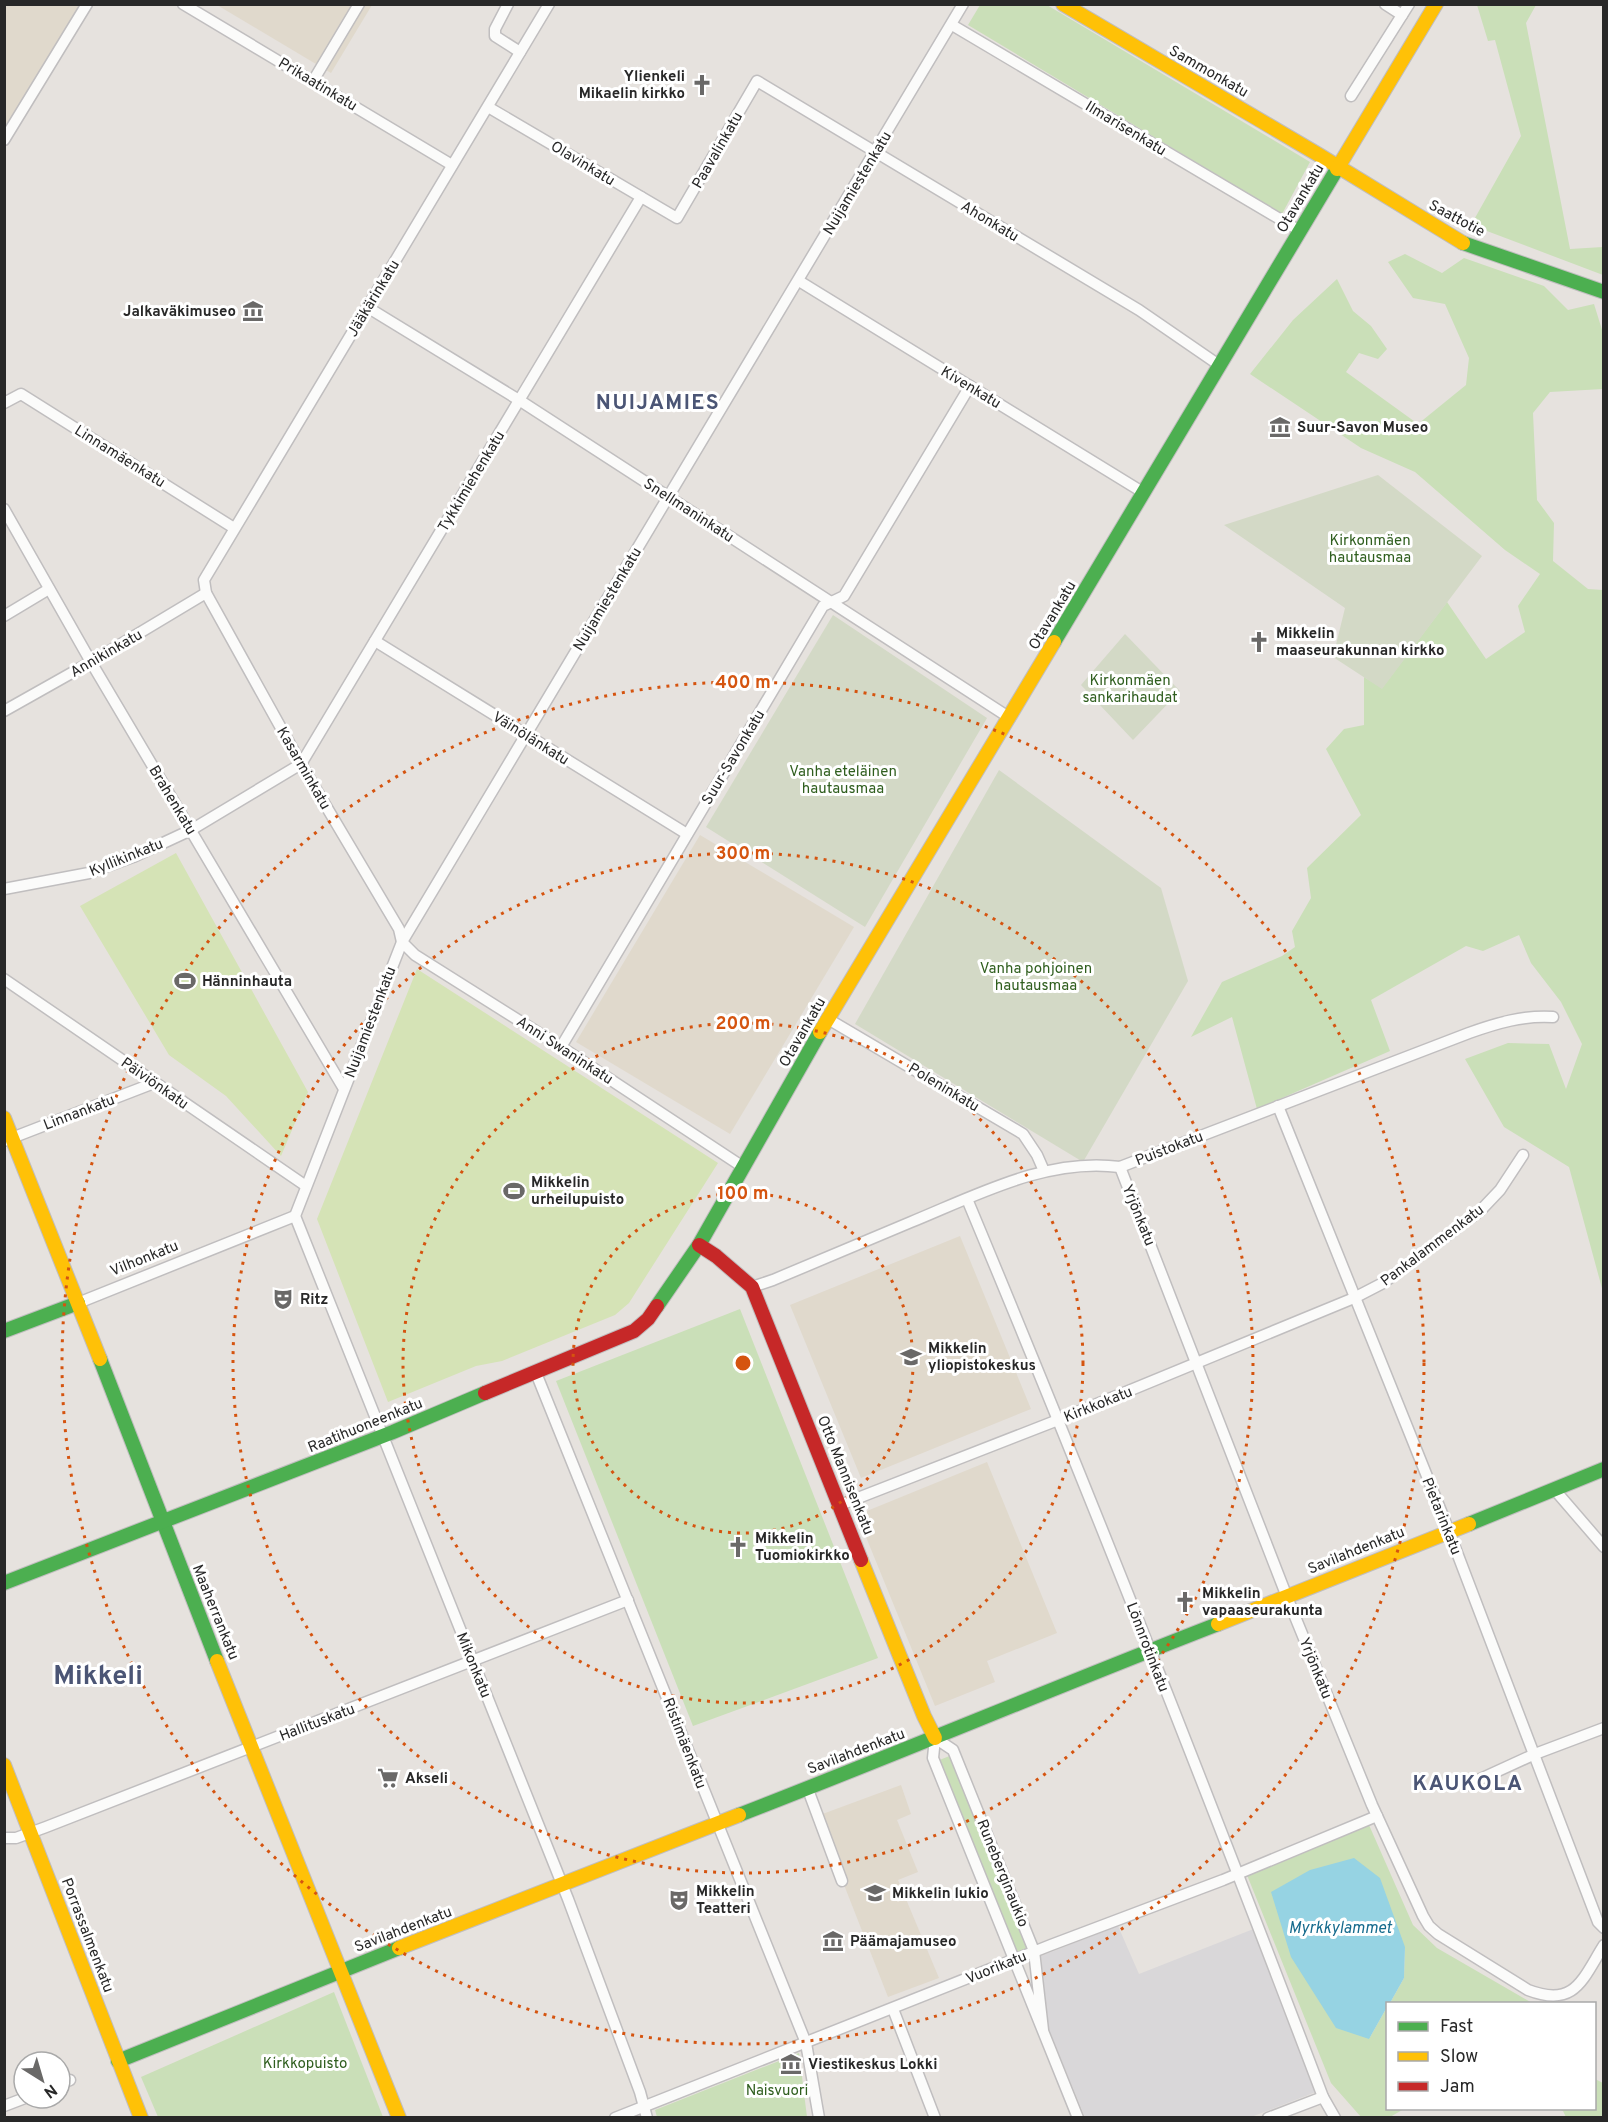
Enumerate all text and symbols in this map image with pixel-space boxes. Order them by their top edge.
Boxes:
street label: Sammonkatu [1165,42,1251,103]
street label: Prikaatinkatu [274,54,360,116]
place label: Ylienkeli Mikaelin kirkko [579,68,685,104]
church icon: Ylienkeli Mikaelin kirkko [690,73,714,97]
street label: Ilmarisenkatu [1081,98,1169,161]
street label: Paavalinkatu [689,109,748,192]
street label: Nuijamiestenkatu [820,128,897,239]
street label: Olavinkatu [547,138,618,191]
street label: Otavankatu [1273,161,1329,237]
street label: Saattotie [1425,197,1488,242]
street label: Ahonkatu [957,198,1022,247]
street label: Jääkärinkatu [344,257,405,341]
museum icon: Jalkaväkimuseo [241,299,265,323]
place label: Jalkaväkimuseo [123,303,236,322]
street label: Kivenkatu [937,363,1004,414]
district label: NUIJAMIES [596,390,720,417]
museum icon: Suur-Savon Museo [1268,415,1292,439]
place label: Suur-Savon Museo [1297,419,1428,438]
street label: Linnamäenkatu [70,422,168,493]
street label: Tykkimiehenkatu [435,428,510,536]
street label: Snellmaninkatu [639,475,737,548]
park label: Kirkonmäen hautausmaa [1329,532,1411,568]
street label: Nuijamiestenkatu [570,544,647,655]
street label: Otavankatu [1025,578,1081,654]
place label: Mikkelin maaseurakunnan kirkko [1276,625,1445,661]
street label: Annikinkatu [67,626,146,683]
church icon: Mikkelin maaseurakunnan kirkko [1247,630,1271,654]
text: 400 m [715,672,771,695]
park label: Kirkonmäen sankarihaudat [1082,672,1178,708]
street label: Suur-Savonkatu [698,707,770,809]
street label: Väinölänkatu [488,708,572,770]
street label: Kasarminkatu [271,724,334,813]
street label: Brahenkatu [144,763,200,839]
park label: Vanha eteläinen hautausmaa [789,763,897,799]
street label: Kyllikinkatu [87,835,166,882]
text: 300 m [716,843,770,866]
park label: Vanha pohjoinen hautausmaa [980,960,1092,996]
street label: Nuijamiestenkatu [341,964,401,1081]
sports icon: Hänninhauta [173,969,197,993]
place label: Hänninhauta [202,973,292,992]
street label: Otavankatu [776,995,831,1071]
street label: Anni Swaninkatu [512,1013,616,1090]
text: 200 m [715,1013,771,1036]
street label: Päiviönkatu [117,1054,192,1114]
street label: Poleninkatu [904,1060,982,1117]
street label: Linnankatu [41,1091,118,1136]
street label: Puistokatu [1133,1128,1206,1171]
place label: Mikkelin urheilupuisto [531,1174,624,1210]
sports icon: Mikkelin urheilupuisto [502,1179,526,1203]
street label: Yrjönkatu [1117,1182,1159,1249]
text: 100 m [717,1183,769,1206]
street label: Pankalammenkatu [1377,1201,1488,1291]
street label: Vilhonkatu [108,1237,181,1282]
theatre icon: Ritz [271,1287,295,1311]
place label: Ritz [300,1291,329,1310]
place label: Mikkelin yliopistokeskus [928,1340,1036,1376]
school or university icon: Mikkelin yliopistokeskus [899,1345,923,1369]
centre of rings [733,1353,753,1373]
street label: Kirkkokatu [1061,1383,1136,1428]
street label: Raatihuoneenkatu [305,1395,426,1458]
street label: Otto Mannisenkatu [812,1413,877,1538]
street label: Pietarinkatu [1416,1475,1465,1558]
street label: Savilahdenkatu [1305,1523,1408,1579]
place label: Mikkelin Tuomiokirkko [755,1530,850,1566]
church icon: Mikkelin Tuomiokirkko [726,1535,750,1559]
street label: Maaherrankatu [187,1562,242,1663]
place label: Mikkelin vapaaseurakunta [1202,1585,1323,1621]
church icon: Mikkelin vapaaseurakunta [1173,1590,1197,1614]
street label: Lönnrotinkatu [1121,1600,1172,1695]
street label: Mikonkatu [451,1630,494,1701]
street label: Yrjönkatu [1294,1635,1336,1702]
district label: Mikkeli [53,1660,143,1694]
street label: Ristimäenkatu [658,1695,710,1792]
street label: Hallituskatu [277,1700,358,1746]
street label: Savilahdenkatu [805,1725,908,1780]
supermarket icon: Akseli [376,1766,400,1790]
place label: Akseli [405,1770,448,1789]
district label: KAUKOLA [1413,1771,1523,1798]
street label: Runeberginaukio [971,1817,1032,1930]
street label: Porrassalmenkatu [56,1876,117,1996]
school or university icon: Mikkelin lukio [863,1881,887,1905]
place label: Mikkelin Teatteri [696,1883,755,1919]
place label: Mikkelin lukio [892,1885,989,1904]
theatre icon: Mikkelin Teatteri [667,1888,691,1912]
street label: Savilahdenkatu [352,1903,455,1958]
water label: Myrkkylammet [1288,1919,1393,1939]
museum icon: Päämajamuseo [821,1929,845,1953]
place label: Päämajamuseo [850,1933,957,1952]
street label: Vuorikatu [963,1948,1030,1989]
legend [1386,2002,1596,2110]
text: Fast [1440,2016,1473,2039]
text: Slow [1440,2046,1478,2069]
north arrow [12,2050,72,2110]
museum icon: Viestikeskus Lokki [779,2052,803,2076]
park label: Kirkkopuisto [263,2055,347,2074]
place label: Viestikeskus Lokki [808,2056,938,2075]
text: Jam [1440,2076,1475,2099]
text: N [39,2079,60,2102]
park label: Naisvuori [746,2082,808,2101]

